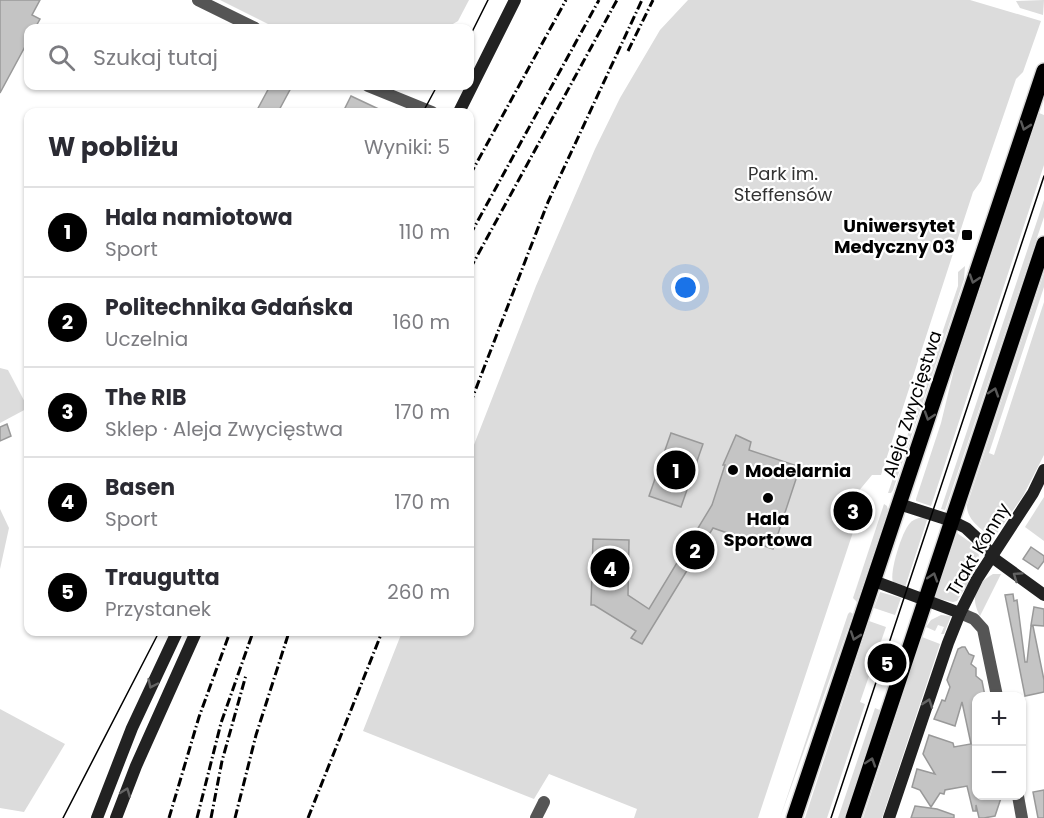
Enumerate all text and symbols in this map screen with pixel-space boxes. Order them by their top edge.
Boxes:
search box [24,24,474,90]
icon: search [45,41,78,74]
text: Szukaj tutaj [93,42,218,73]
one-way arrow [1020,120,1033,131]
text: W pobliżu [48,129,179,165]
text: Wyniki: 5 [364,133,450,161]
park label: Park im. Steffensów [734,161,832,207]
text: Hala namiotowa [105,202,293,233]
place label: Uniwersytet Medyczny 03 [834,213,955,259]
text: 1 [64,218,71,246]
text: 110 m [399,218,450,246]
marker: Uniwersytet Medyczny 03 [960,228,974,242]
text: Sport [105,235,158,263]
your location [671,273,700,302]
one-way arrow [969,273,981,284]
text: Politechnika Gdańska [105,292,353,323]
text: 2 [62,308,73,336]
text: 160 m [392,308,450,336]
text: Uczelnia [105,325,188,353]
street label: Aleja Zwycięstwa [876,327,948,481]
text: The RIB [105,382,186,413]
one-way arrow [987,387,1000,398]
text: 3 [61,398,74,426]
text: 170 m [394,398,450,426]
one-way arrow [924,410,936,421]
text: Sklep · Aleja Zwycięstwa [105,415,343,443]
pin: 1 [656,448,696,492]
place label: Modelarnia [745,458,851,483]
marker: Modelarnia [726,463,740,477]
text: Basen [105,472,175,503]
text: 4 [61,488,74,516]
text: 170 m [394,488,450,516]
pin: 3 [834,488,872,534]
marker: Hala Sportowa [761,491,775,505]
street label: Trakt Konny [940,498,1016,600]
text: Sport [105,505,158,533]
place label: Hala Sportowa [723,506,813,552]
pin: 2 [676,528,714,572]
pin: 4 [590,546,630,590]
text: Traugutta [105,562,220,593]
one-way arrow [926,572,938,583]
one-way arrow [1012,572,1023,583]
text: 5 [61,578,74,606]
text: 260 m [387,578,450,606]
text: Przystanek [105,595,211,623]
one-way arrow [850,630,863,641]
pin: 5 [868,640,906,686]
one-way arrow [147,678,159,689]
map controls [972,692,1026,800]
button: + [972,692,1026,746]
one-way arrow [920,698,933,709]
button: − [972,746,1026,800]
one-way arrow [864,758,877,768]
one-way arrow [119,787,131,798]

